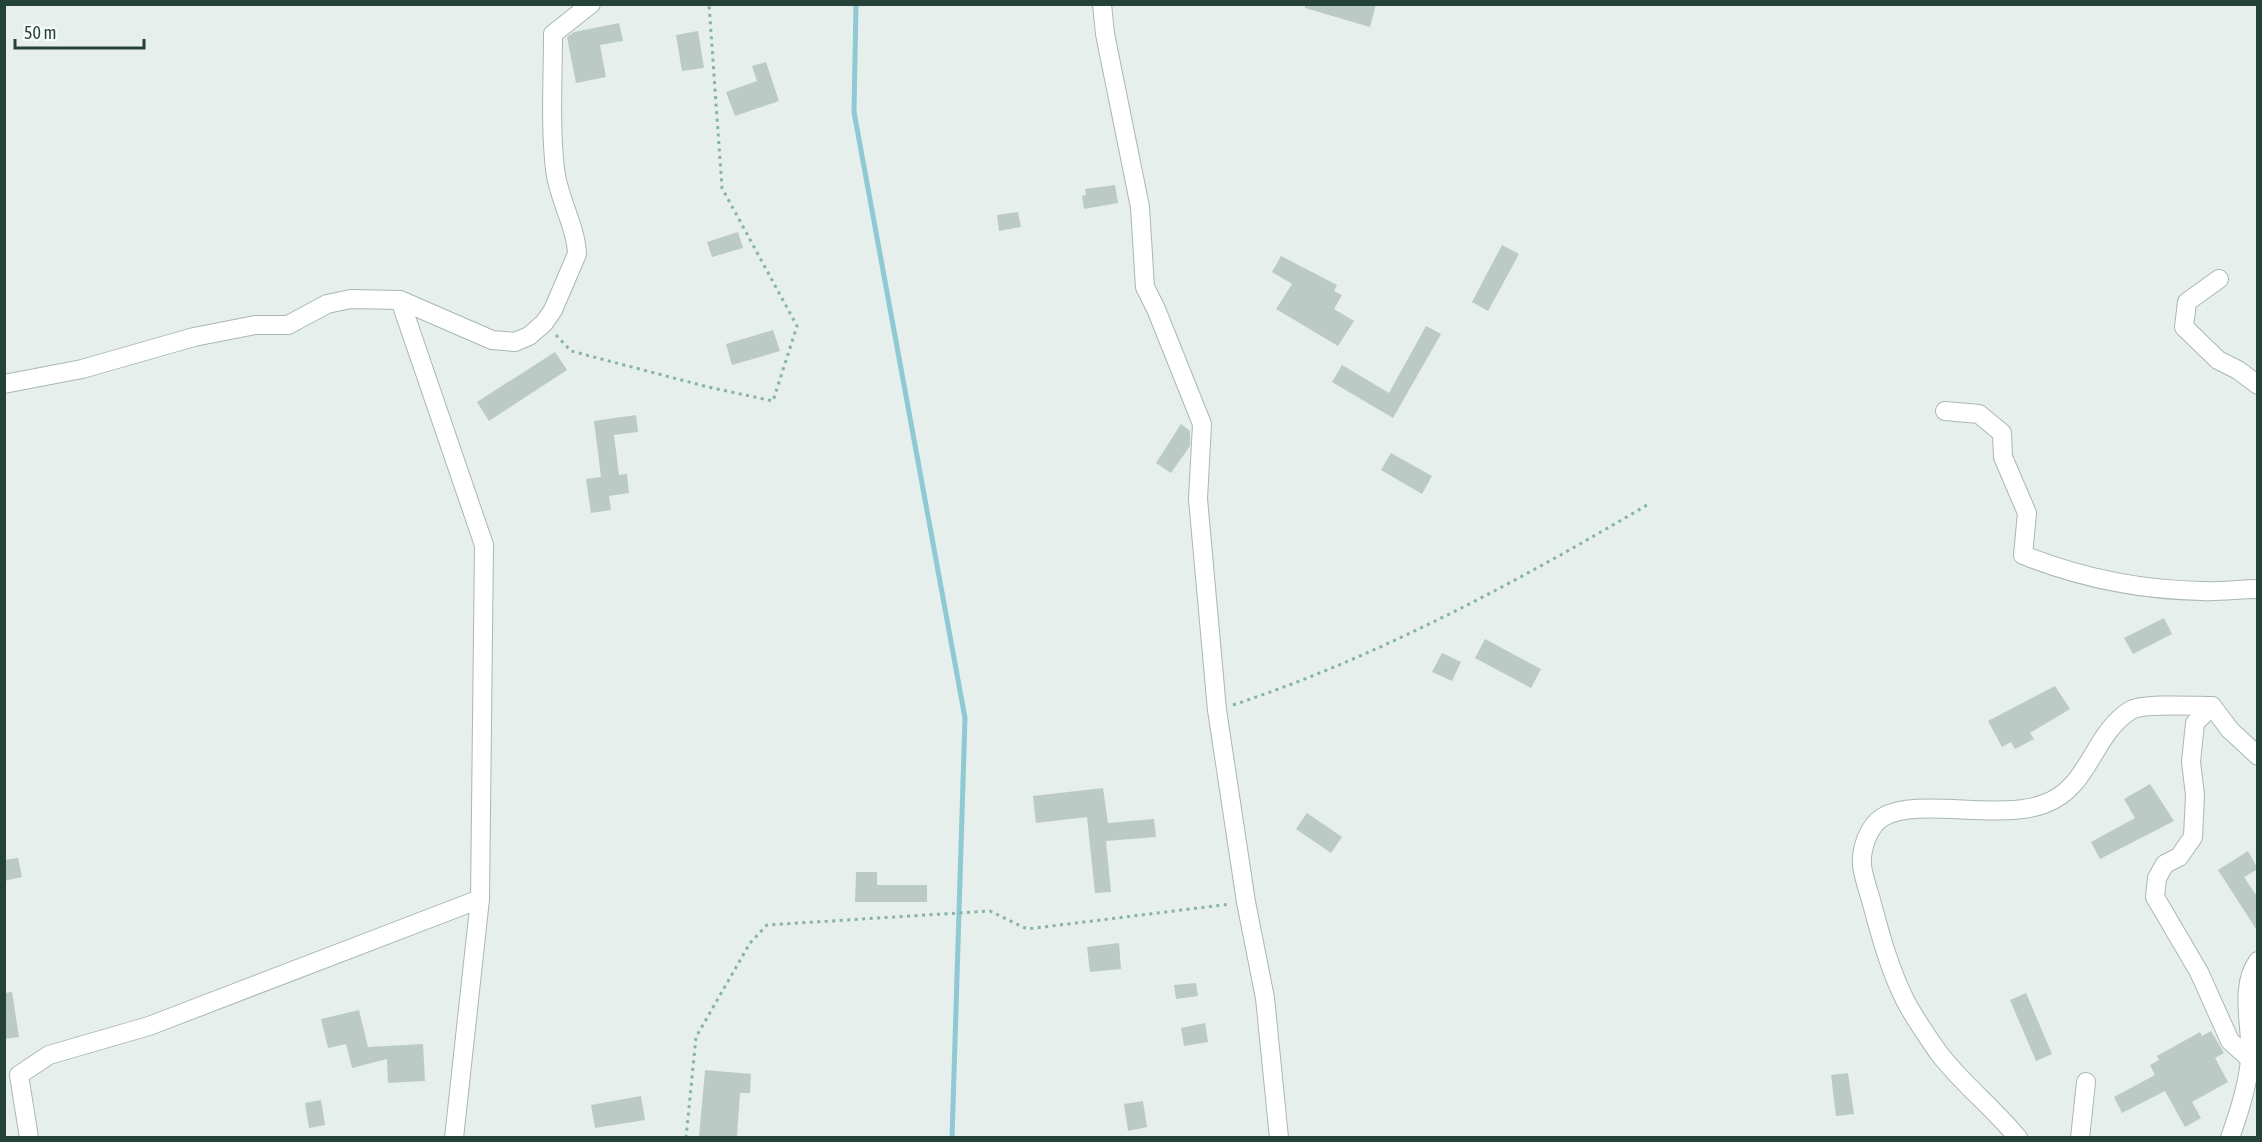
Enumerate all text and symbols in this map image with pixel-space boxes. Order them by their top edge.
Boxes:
scale bar [15,12,144,50]
text: 50 m [24,22,56,43]

